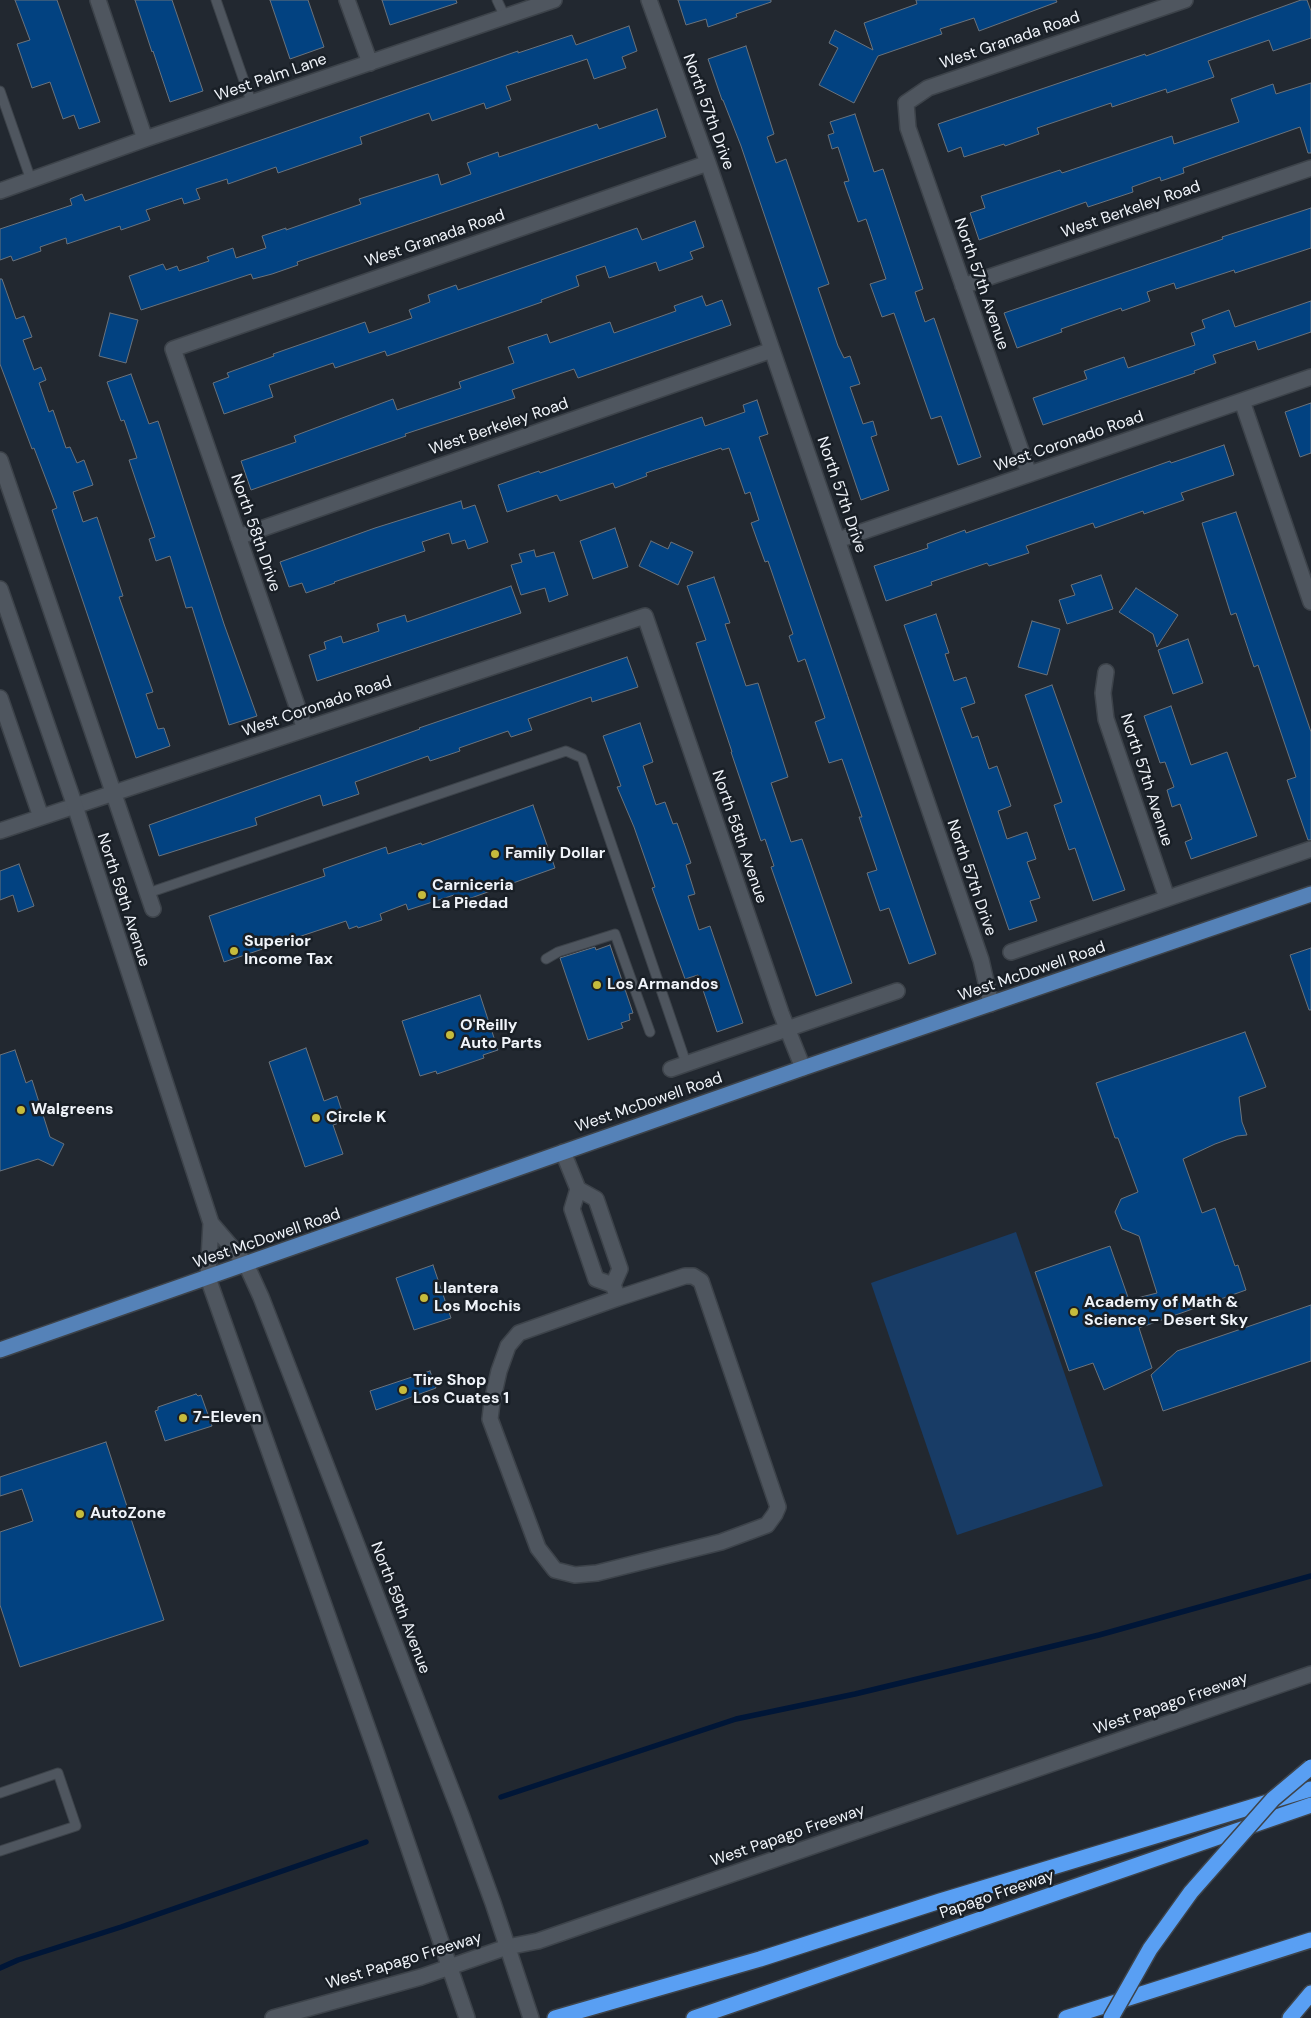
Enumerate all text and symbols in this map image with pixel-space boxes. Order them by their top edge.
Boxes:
street label: West Granada Road [937,8,1083,74]
street label: West Palm Lane [213,50,329,106]
street label: North 57th Drive [678,51,738,173]
street label: West Berkeley Road [1059,177,1203,243]
street label: West Granada Road [362,206,508,272]
street label: North 57th Avenue [949,215,1013,353]
street label: West Berkeley Road [427,394,571,460]
street label: West Coronado Road [992,407,1146,477]
street label: North 57th Drive [812,434,870,556]
street label: North 58th Drive [226,472,284,594]
street label: West Coronado Road [240,672,394,742]
street label: North 57th Avenue [1115,711,1177,849]
street label: North 58th Avenue [707,768,771,906]
street label: North 57th Drive [942,817,1000,939]
street label: North 59th Avenue [92,831,154,969]
place label: Family Dollar [505,844,605,864]
marker: Family Dollar [489,848,501,860]
place label: Carniceria La Piedad [432,876,514,914]
marker: Carniceria La Piedad [416,889,428,901]
place label: Superior Income Tax [244,932,333,970]
street label: West McDowell Road [956,938,1108,1006]
marker: Superior Income Tax [228,945,240,957]
place label: Los Armandos [607,975,719,995]
marker: Los Armandos [591,979,603,991]
place label: O'Reilly Auto Parts [460,1016,542,1054]
marker: O'Reilly Auto Parts [444,1029,456,1041]
street label: West McDowell Road [573,1069,725,1137]
place label: Walgreens [31,1100,114,1120]
marker: Walgreens [15,1104,27,1116]
place label: Circle K [326,1108,386,1128]
marker: Circle K [310,1112,322,1124]
street label: West McDowell Road [191,1205,343,1273]
place label: Llantera Los Mochis [434,1279,521,1317]
marker: Llantera Los Mochis [418,1292,430,1304]
place label: Academy of Math & Science - Desert Sky [1084,1293,1248,1331]
marker: Academy of Math & Science - Desert Sky [1068,1306,1080,1318]
place label: Tire Shop Los Cuates 1 [413,1371,509,1409]
marker: Tire Shop Los Cuates 1 [397,1384,409,1396]
place label: 7-Eleven [193,1408,262,1428]
marker: 7-Eleven [177,1412,189,1424]
place label: AutoZone [90,1504,166,1524]
marker: AutoZone [74,1508,86,1520]
street label: North 59th Avenue [366,1539,434,1677]
street label: West Papago Freeway [1091,1669,1251,1739]
street label: West Papago Freeway [708,1801,868,1871]
street label: Papago Freeway [937,1866,1057,1924]
street label: West Papago Freeway [324,1928,484,1994]

